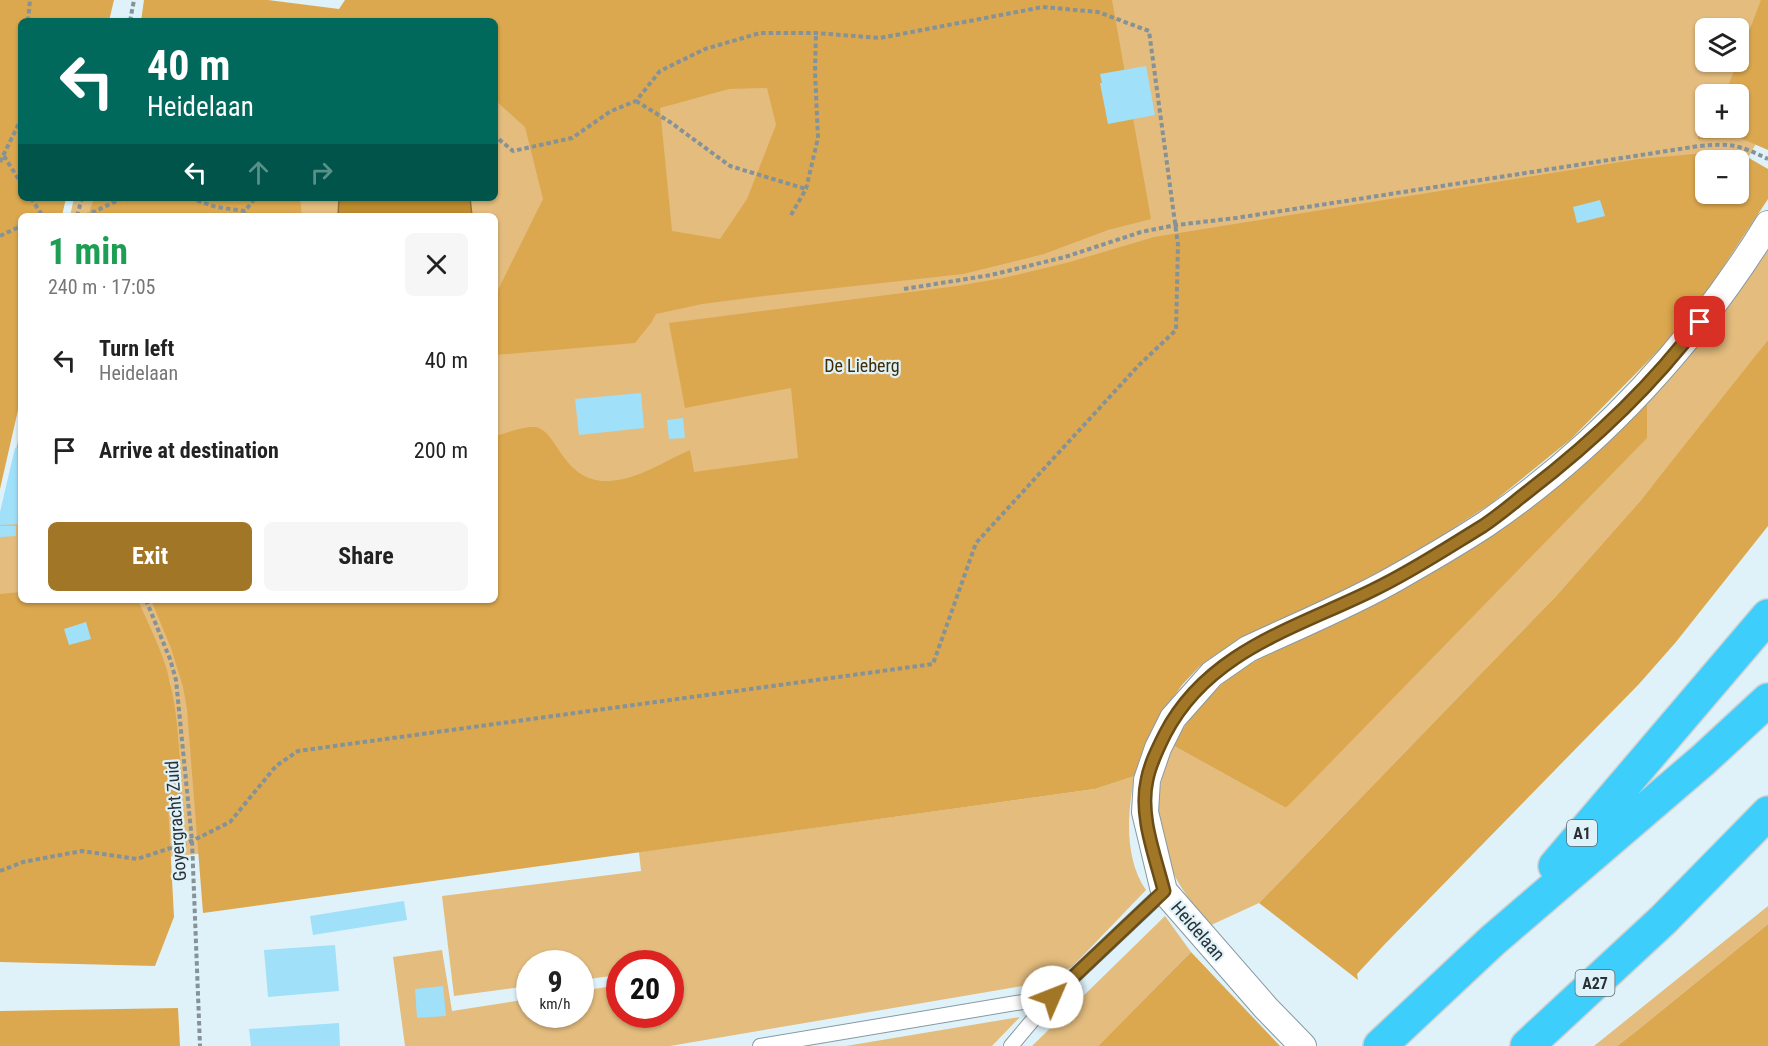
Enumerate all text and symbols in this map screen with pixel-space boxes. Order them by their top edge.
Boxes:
map controls [1695,18,1749,204]
button: layers [1695,18,1749,72]
text: 40 m [147,41,230,90]
icon: left [48,42,126,120]
button: + [1695,84,1749,138]
text: Heidelaan [147,91,254,123]
button: − [1695,150,1749,204]
icon: left [179,156,212,189]
icon: ahead [242,156,275,189]
icon: right [305,156,338,189]
text: 1 min [48,231,128,273]
button: close [405,233,468,296]
text: 240 m · 17:05 [48,275,155,299]
pin [1674,296,1725,347]
icon: arrive [1683,305,1716,338]
text: Turn left [99,336,174,361]
icon: left [48,344,81,377]
text: 40 m [425,348,468,373]
park label: De Lieberg [824,355,900,376]
text: Heidelaan [99,361,178,385]
icon: arrive [48,434,81,467]
text: Arrive at destination [99,438,279,463]
text: 200 m [414,438,468,463]
button: Exit [48,522,252,591]
button: Share [264,522,468,591]
street label: Goyergracht Zuid [161,760,190,882]
road number: A1 [1567,820,1597,846]
street label: Heidelaan [1167,897,1230,964]
speed limit sign: 20 [606,950,684,1028]
text: 9 [547,964,563,999]
position arrow [1020,965,1084,1029]
road number: A27 [1576,970,1614,996]
text: km/h [540,995,570,1013]

